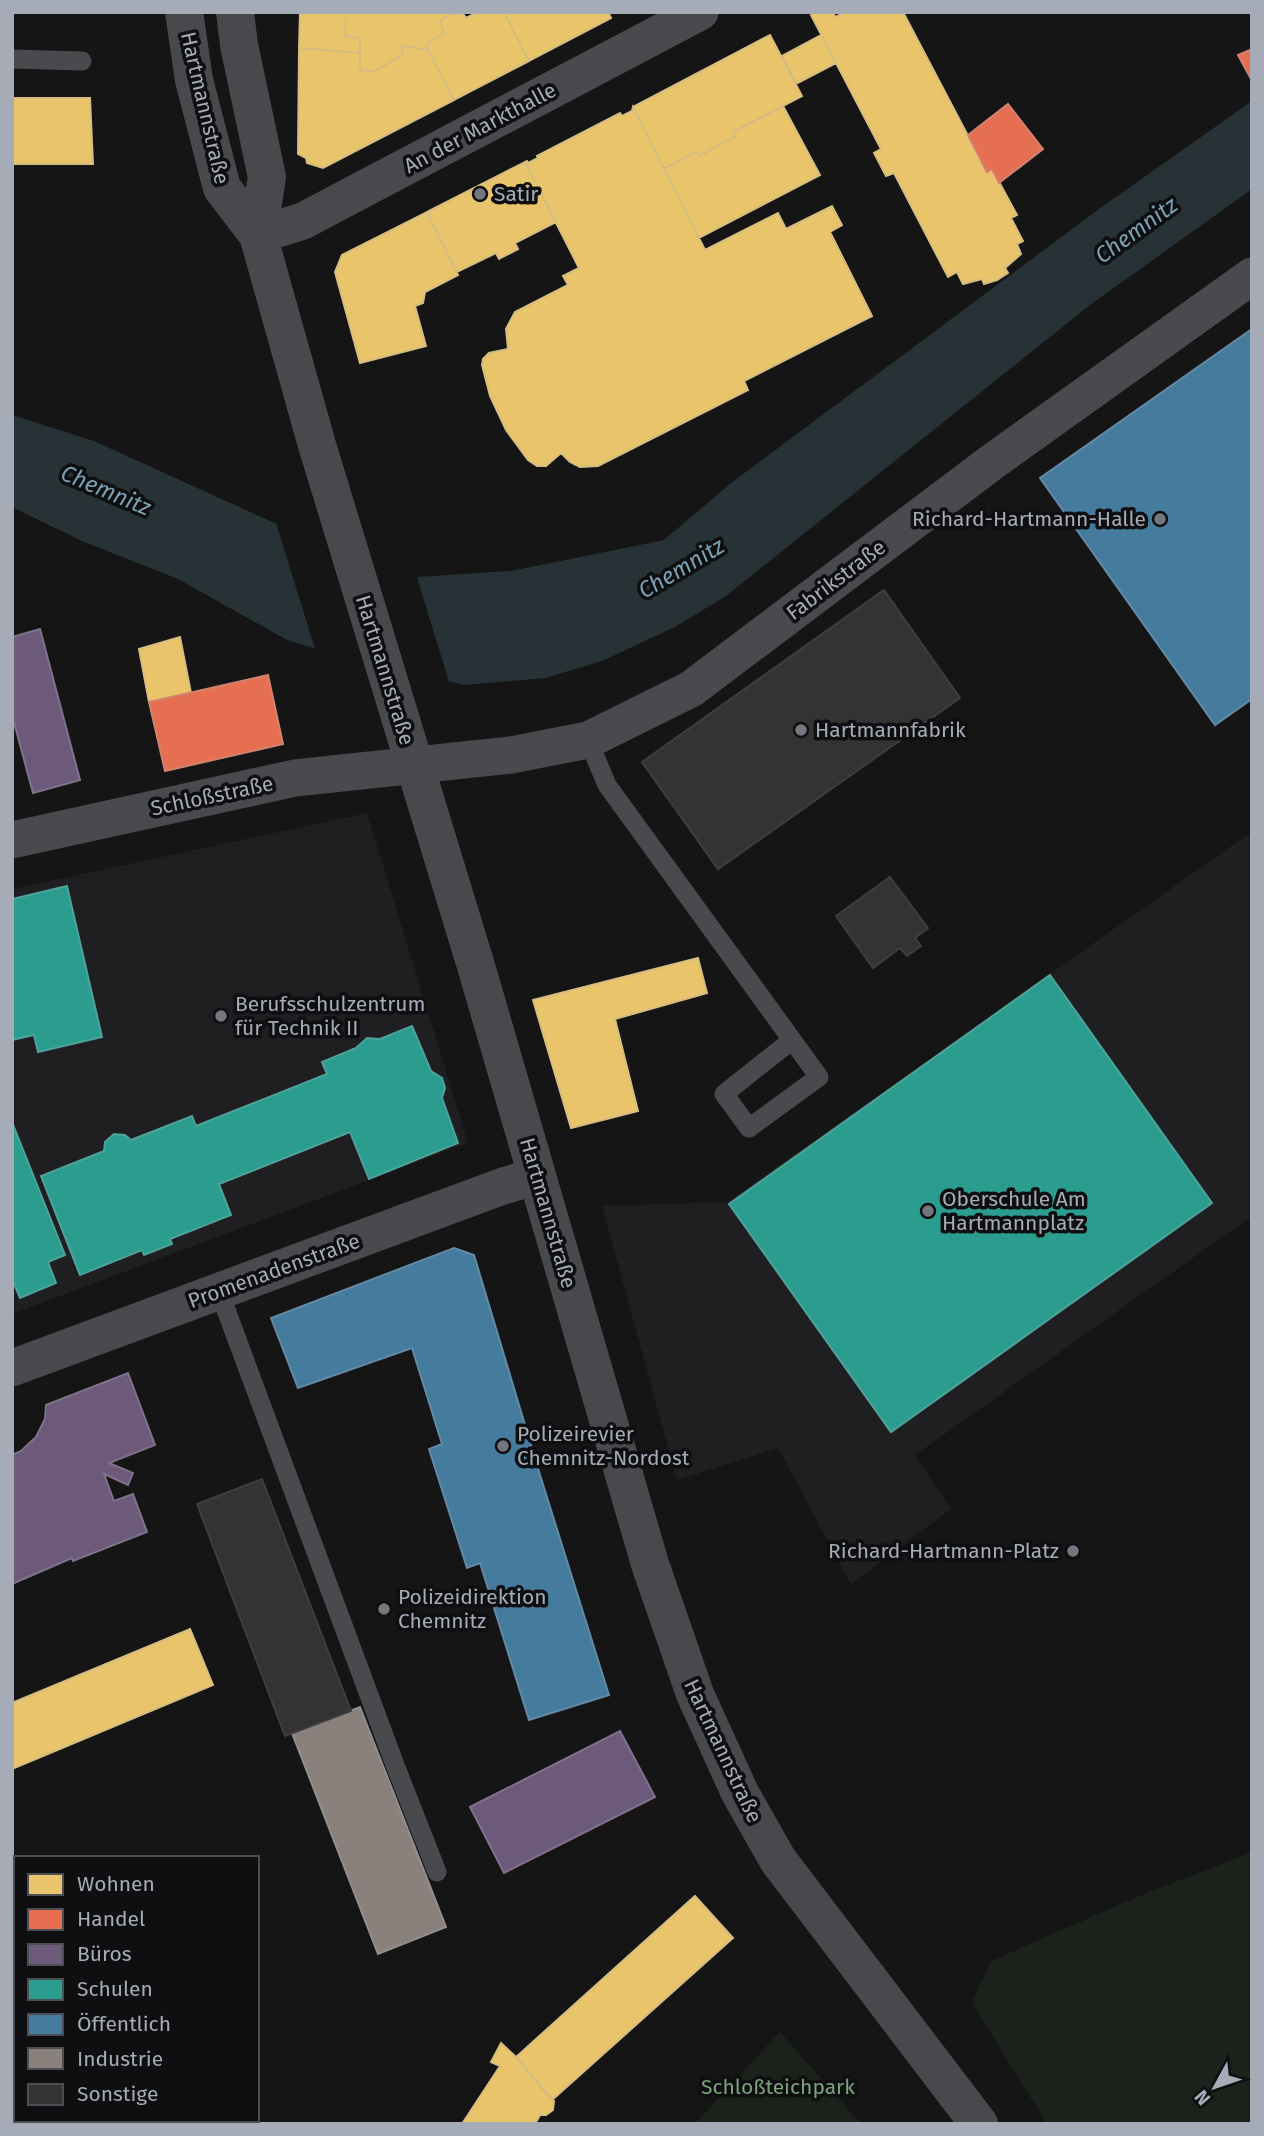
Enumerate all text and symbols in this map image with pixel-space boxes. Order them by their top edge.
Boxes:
street label: Hartmannstraße [175,29,235,187]
street label: An der Markthalle [399,77,561,179]
place label: Satir [494,181,538,207]
marker: Satir [472,186,488,202]
water label: Chemnitz [1089,190,1184,269]
water label: Chemnitz [57,459,156,522]
place label: Richard-Hartmann-Halle [912,506,1146,532]
marker: Richard-Hartmann-Halle [1152,511,1168,527]
water label: Chemnitz [633,531,730,605]
street label: Fabrikstraße [781,534,891,626]
street label: Hartmannstraße [350,592,420,748]
place label: Hartmannfabrik [815,717,966,743]
marker: Hartmannfabrik [793,722,809,738]
street label: Schloßstraße [148,770,276,822]
place label: Berufsschulzentrum für Technik II [235,991,426,1041]
marker: Berufsschulzentrum für Technik II [213,1008,229,1024]
street label: Hartmannstraße [514,1135,582,1291]
place label: Oberschule Am Hartmannplatz [942,1186,1086,1236]
marker: Oberschule Am Hartmannplatz [920,1203,936,1219]
street label: Promenadenstraße [184,1228,364,1314]
place label: Polizeirevier Chemnitz-Nordost [517,1421,690,1471]
marker: Polizeirevier Chemnitz-Nordost [495,1438,511,1454]
place label: Richard-Hartmann-Platz [828,1538,1059,1564]
marker: Richard-Hartmann-Platz [1065,1543,1081,1559]
place label: Polizeidirektion Chemnitz [398,1584,547,1634]
marker: Polizeidirektion Chemnitz [376,1601,392,1617]
street label: Hartmannstraße [678,1675,768,1827]
legend [14,1856,259,2122]
text: Wohnen [77,1871,155,1897]
text: Handel [77,1906,145,1932]
text: Büros [77,1941,132,1967]
text: Schulen [77,1976,153,2002]
text: Öffentlich [77,2011,171,2037]
text: Industrie [77,2046,163,2072]
north arrow [1180,2052,1250,2122]
park label: Schloßteichpark [701,2074,855,2100]
text: Sonstige [77,2081,158,2107]
text: N [1189,2085,1215,2110]

